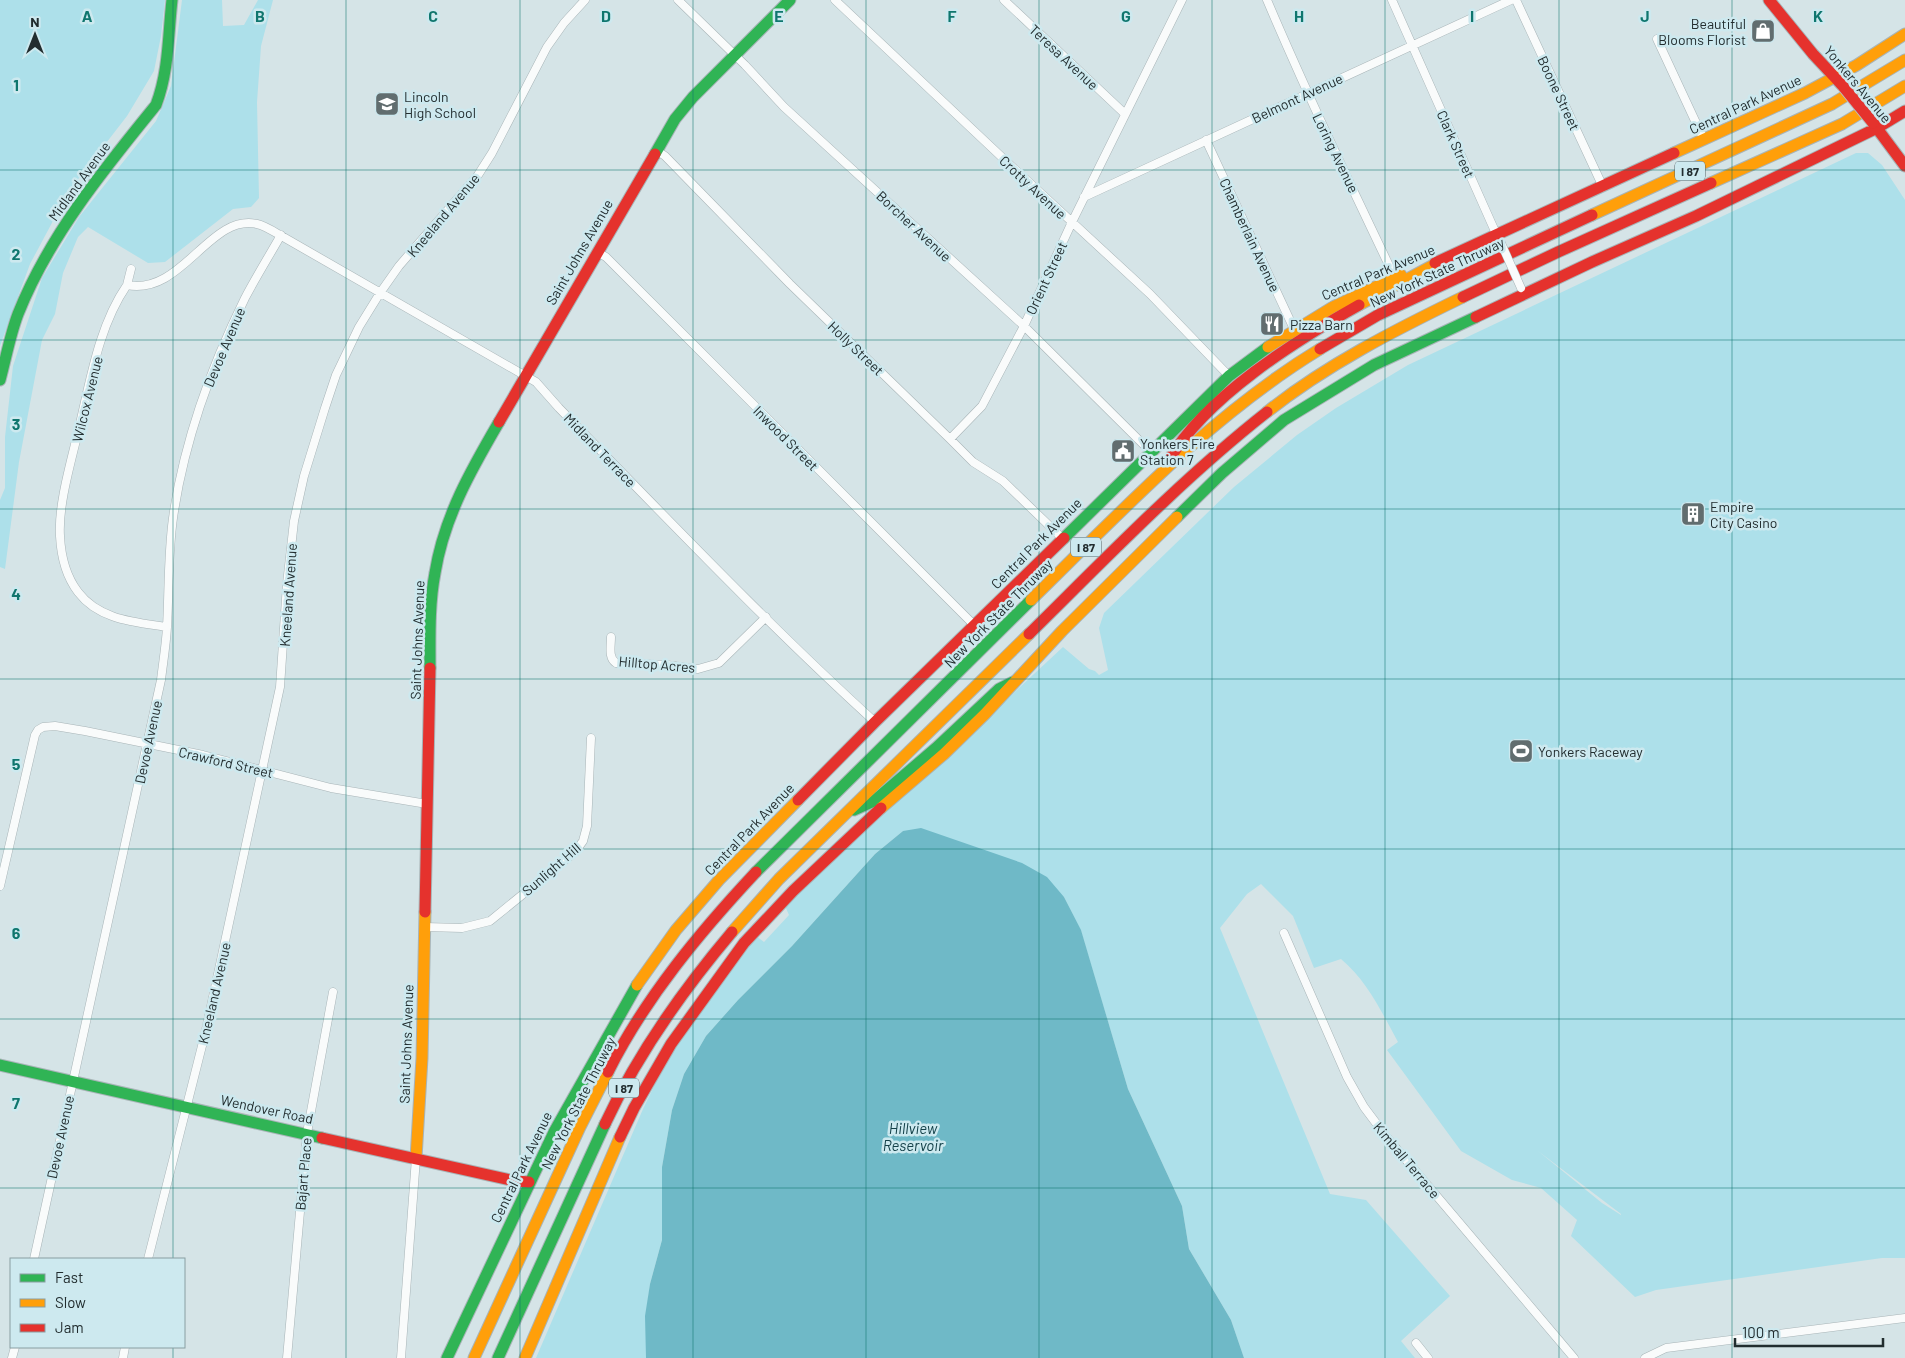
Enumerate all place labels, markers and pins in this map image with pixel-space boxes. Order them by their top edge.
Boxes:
place label: Beautiful Blooms Florist [1658,15,1746,48]
shop icon: Beautiful Blooms Florist [1750,18,1776,44]
place label: Lincoln High School [404,88,476,121]
school or university icon: Lincoln High School [374,91,400,117]
restaurant icon: Pizza Barn [1259,311,1285,337]
place label: Pizza Barn [1290,316,1353,333]
place label: Yonkers Fire Station 7 [1140,435,1215,468]
public building icon: Yonkers Fire Station 7 [1110,438,1136,464]
place label: Empire City Casino [1710,498,1777,531]
building icon: Empire City Casino [1680,501,1706,527]
sports icon: Yonkers Raceway [1508,738,1534,764]
place label: Yonkers Raceway [1538,743,1643,760]

